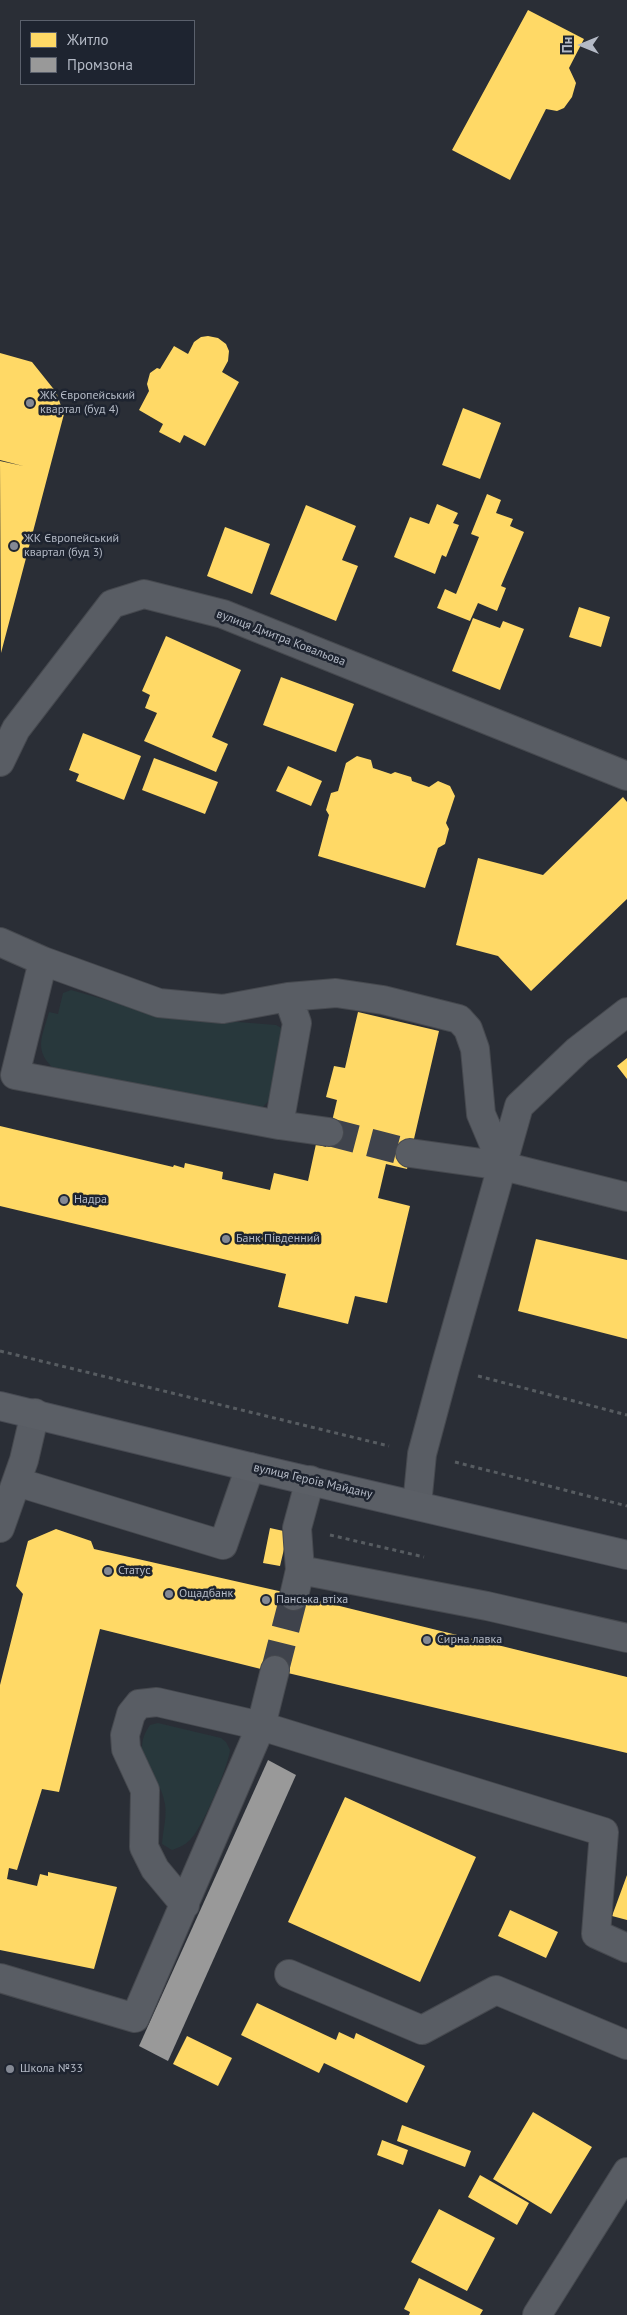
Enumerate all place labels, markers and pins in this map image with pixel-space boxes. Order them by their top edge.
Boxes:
place label: ЖК Європейський квартал (буд 4) [40,389,135,417]
marker: ЖК Європейський квартал (буд 4) [24,397,36,409]
place label: ЖК Європейський квартал (буд 3) [24,532,119,560]
marker: ЖК Європейський квартал (буд 3) [8,540,20,552]
place label: Надра [74,1193,107,1207]
marker: Надра [58,1194,70,1206]
place label: Банк Південний [236,1232,320,1246]
marker: Банк Південний [220,1233,232,1245]
place label: Статус [118,1564,151,1578]
marker: Статус [102,1565,114,1577]
place label: Ощадбанк [179,1587,233,1601]
marker: Ощадбанк [163,1588,175,1600]
place label: Панська втіха [276,1593,348,1607]
marker: Панська втіха [260,1594,272,1606]
place label: Сирна лавка [437,1633,502,1647]
marker: Сирна лавка [421,1634,433,1646]
place label: Школа №33 [20,2062,83,2076]
marker: Школа №33 [4,2063,16,2075]

